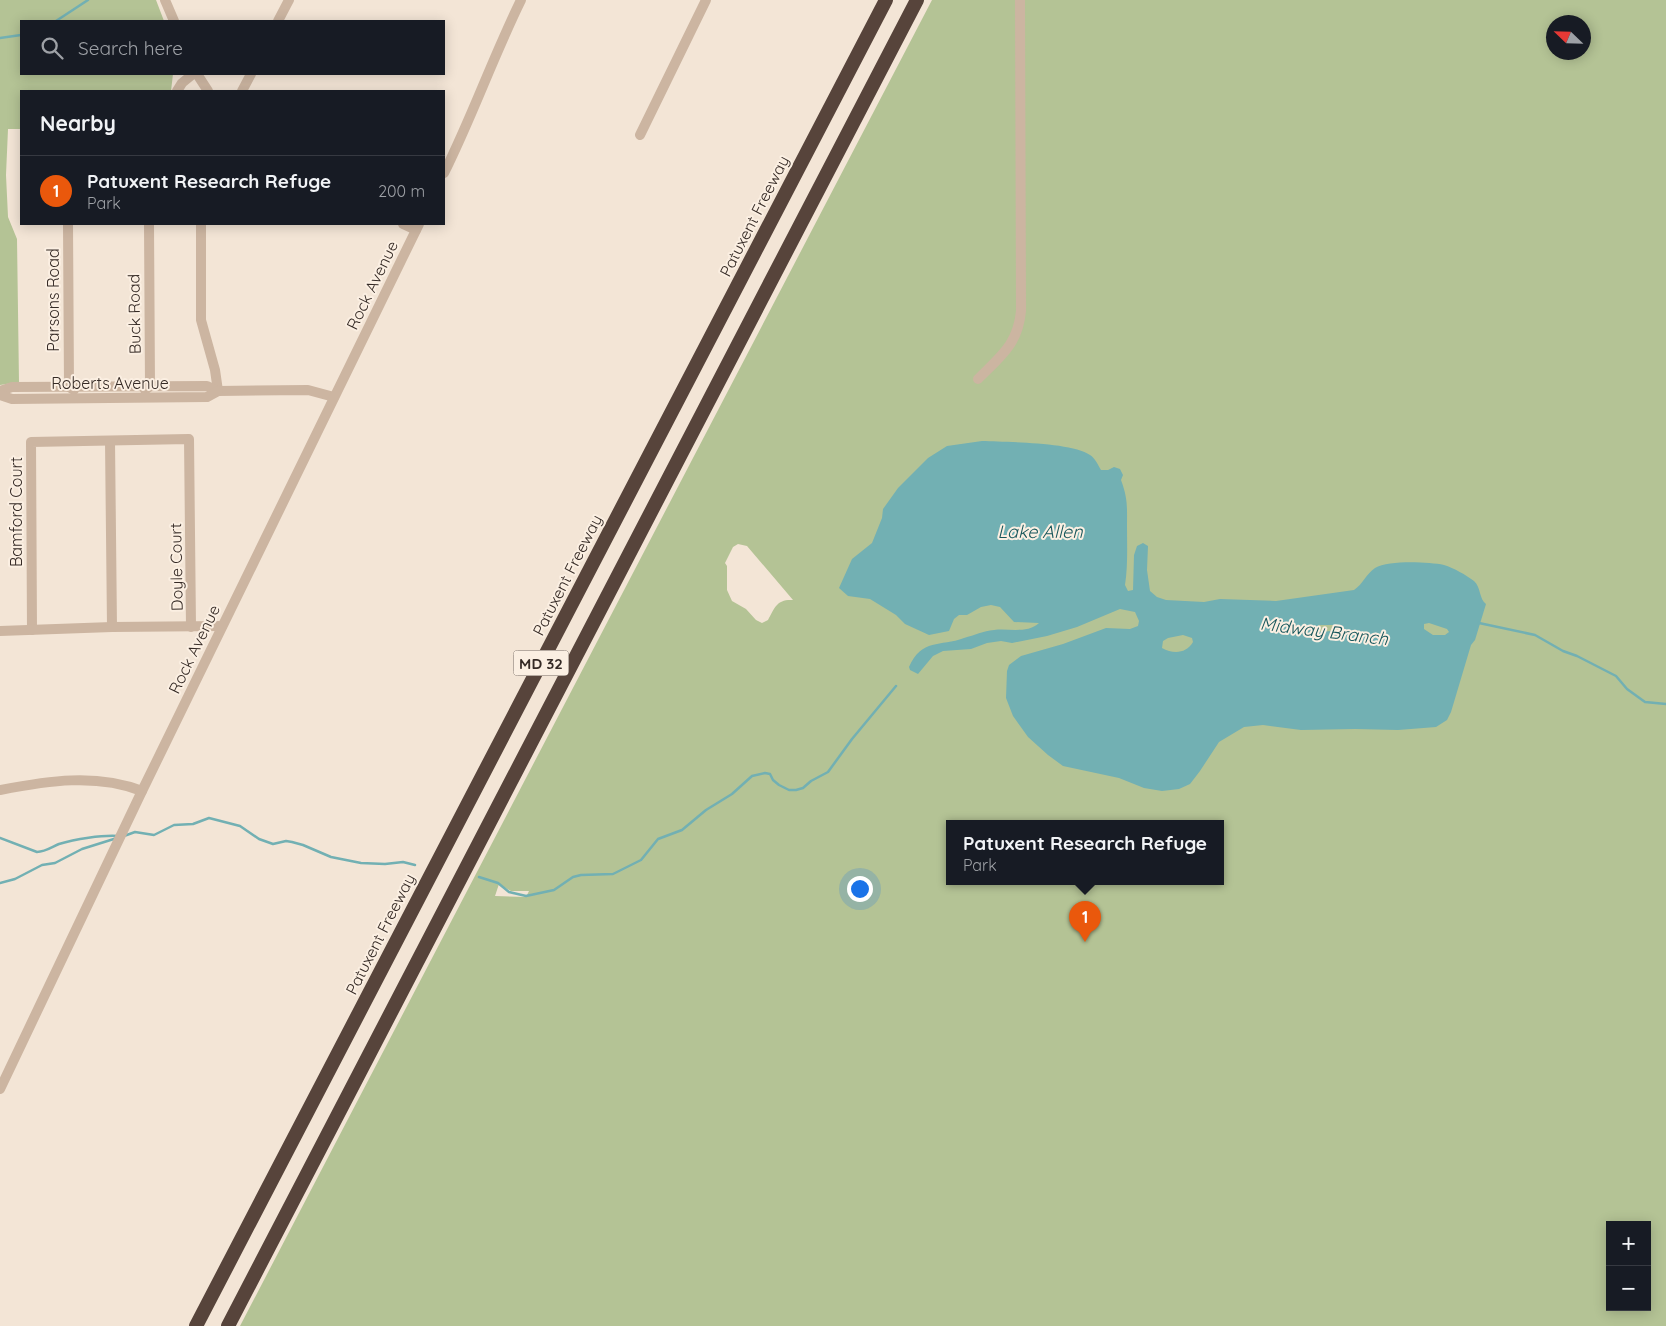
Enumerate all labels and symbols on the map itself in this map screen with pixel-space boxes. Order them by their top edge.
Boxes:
north arrow [1546,15,1591,60]
street label: Patuxent Freeway [715,152,793,280]
street label: Rock Avenue [342,237,402,333]
street label: Parsons Road [43,248,63,352]
street label: Buck Road [123,274,145,354]
street label: Roberts Avenue [51,373,169,393]
street label: Bamford Court [6,457,26,567]
street label: Patuxent Freeway [528,511,606,639]
water label: Lake Allen [997,520,1083,543]
street label: Doyle Court [165,523,187,611]
street label: Rock Avenue [164,601,224,697]
water label: Midway Branch [1259,612,1390,650]
road number: MD 32 [514,650,568,676]
street label: Patuxent Freeway [341,870,419,998]
your location [847,876,873,902]
pin: 1 [1069,901,1101,942]

